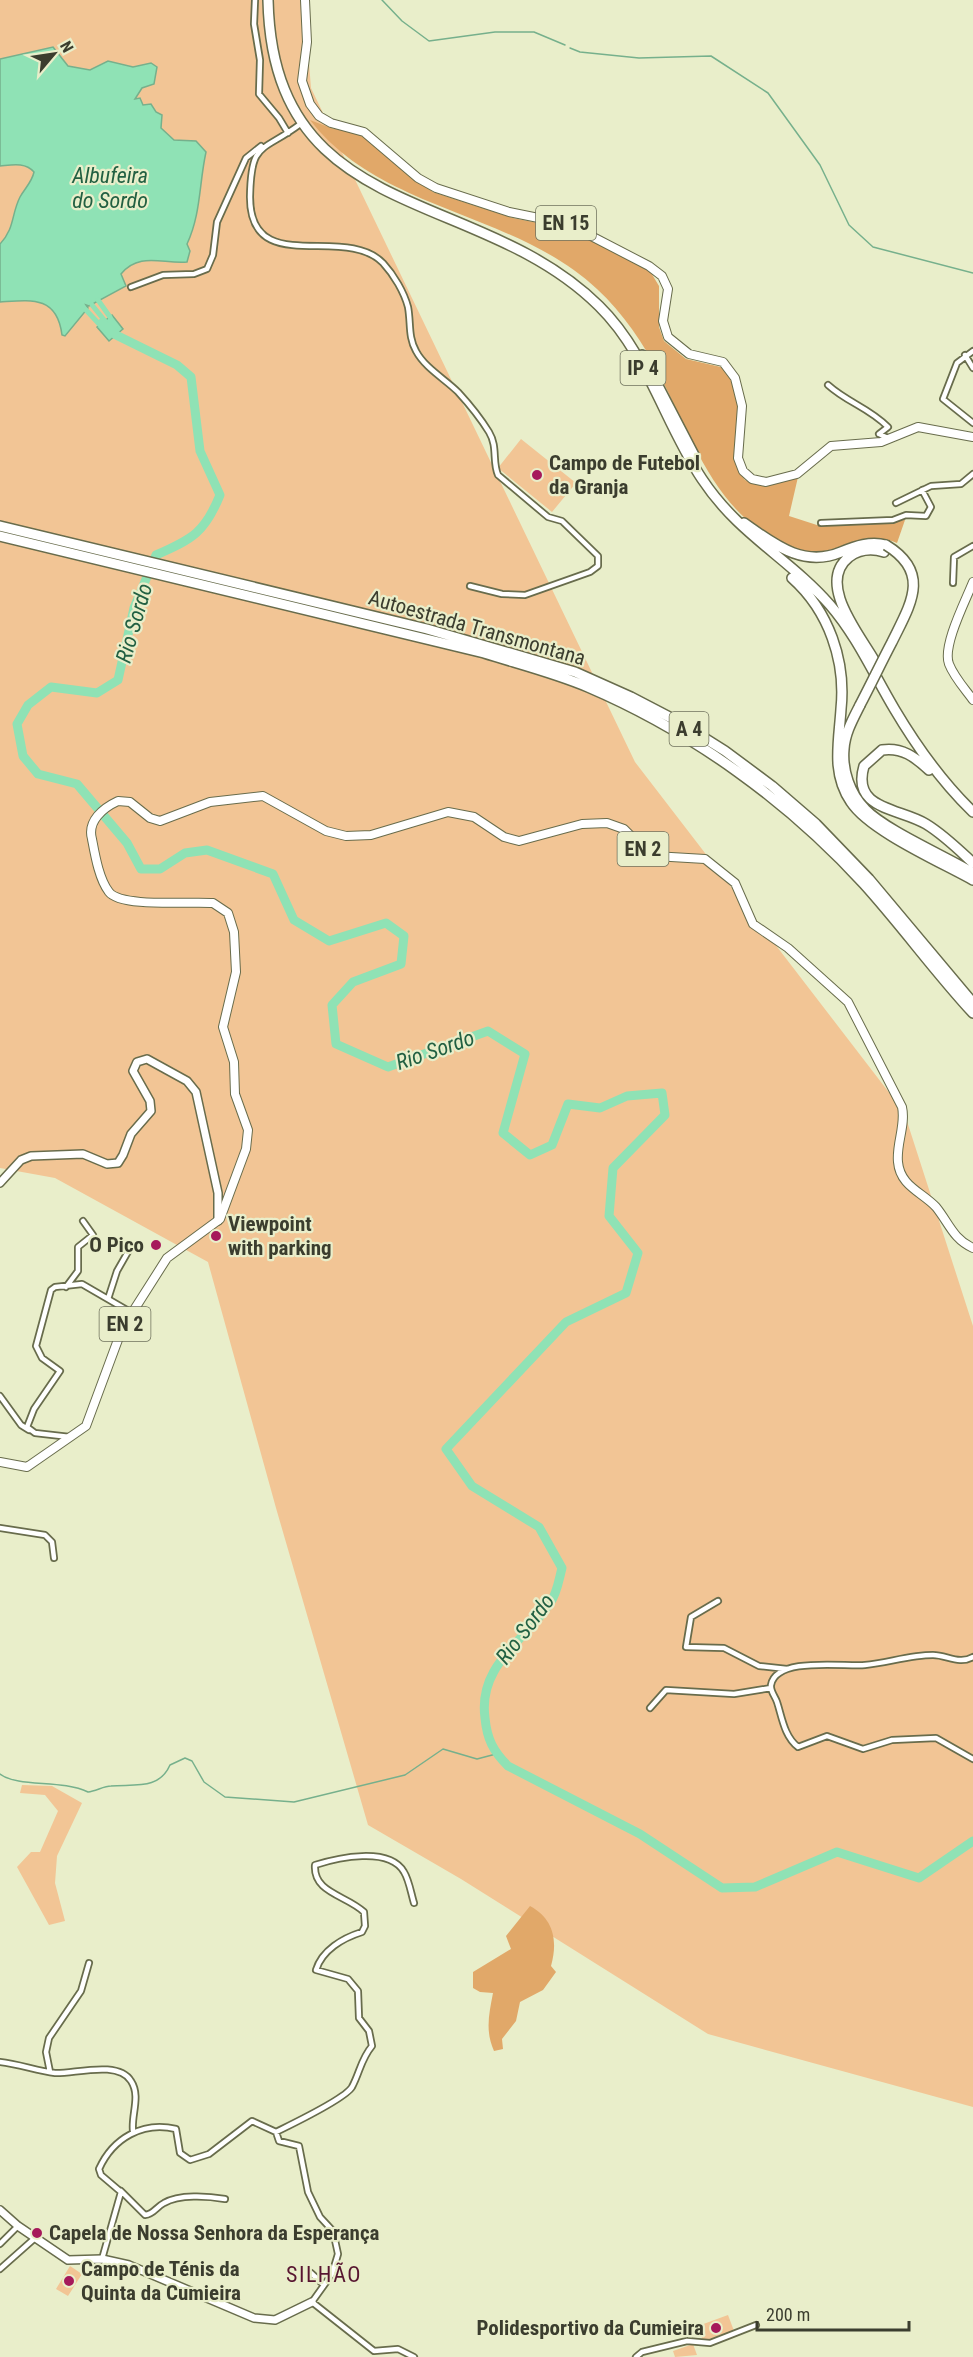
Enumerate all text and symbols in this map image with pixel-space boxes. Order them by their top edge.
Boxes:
north arrow [24,24,84,84]
text: N [56,38,77,56]
water label: Albufeira do Sordo [71,163,148,213]
road number: EN 15 [536,206,596,240]
road number: IP 4 [620,351,666,385]
place label: Campo de Futebol da Granja [549,451,700,499]
marker: Campo de Futebol da Granja [530,468,544,482]
water label: Rio Sordo [111,580,157,666]
street label: Autoestrada Transmontana [366,586,588,670]
road number: A 4 [670,712,708,746]
road number: EN 2 [618,832,668,866]
water label: Rio Sordo [392,1025,478,1075]
place label: Viewpoint with parking [228,1212,332,1260]
marker: Viewpoint with parking [209,1229,223,1243]
place label: O Pico [89,1233,144,1257]
marker: O Pico [149,1238,163,1252]
road number: EN 2 [100,1307,150,1341]
water label: Rio Sordo [491,1589,559,1669]
place label: Capela de Nossa Senhora da Esperança [49,2221,380,2245]
marker: Capela de Nossa Senhora da Esperança [30,2226,44,2240]
place label: Campo de Ténis da Quinta da Cumieira [81,2257,241,2305]
district label: SILHÃO [286,2262,362,2287]
marker: Campo de Ténis da Quinta da Cumieira [62,2274,76,2288]
scale bar [757,2294,908,2332]
text: 200 m [766,2304,810,2325]
place label: Polidesportivo da Cumieira [476,2316,704,2340]
marker: Polidesportivo da Cumieira [709,2321,723,2335]

